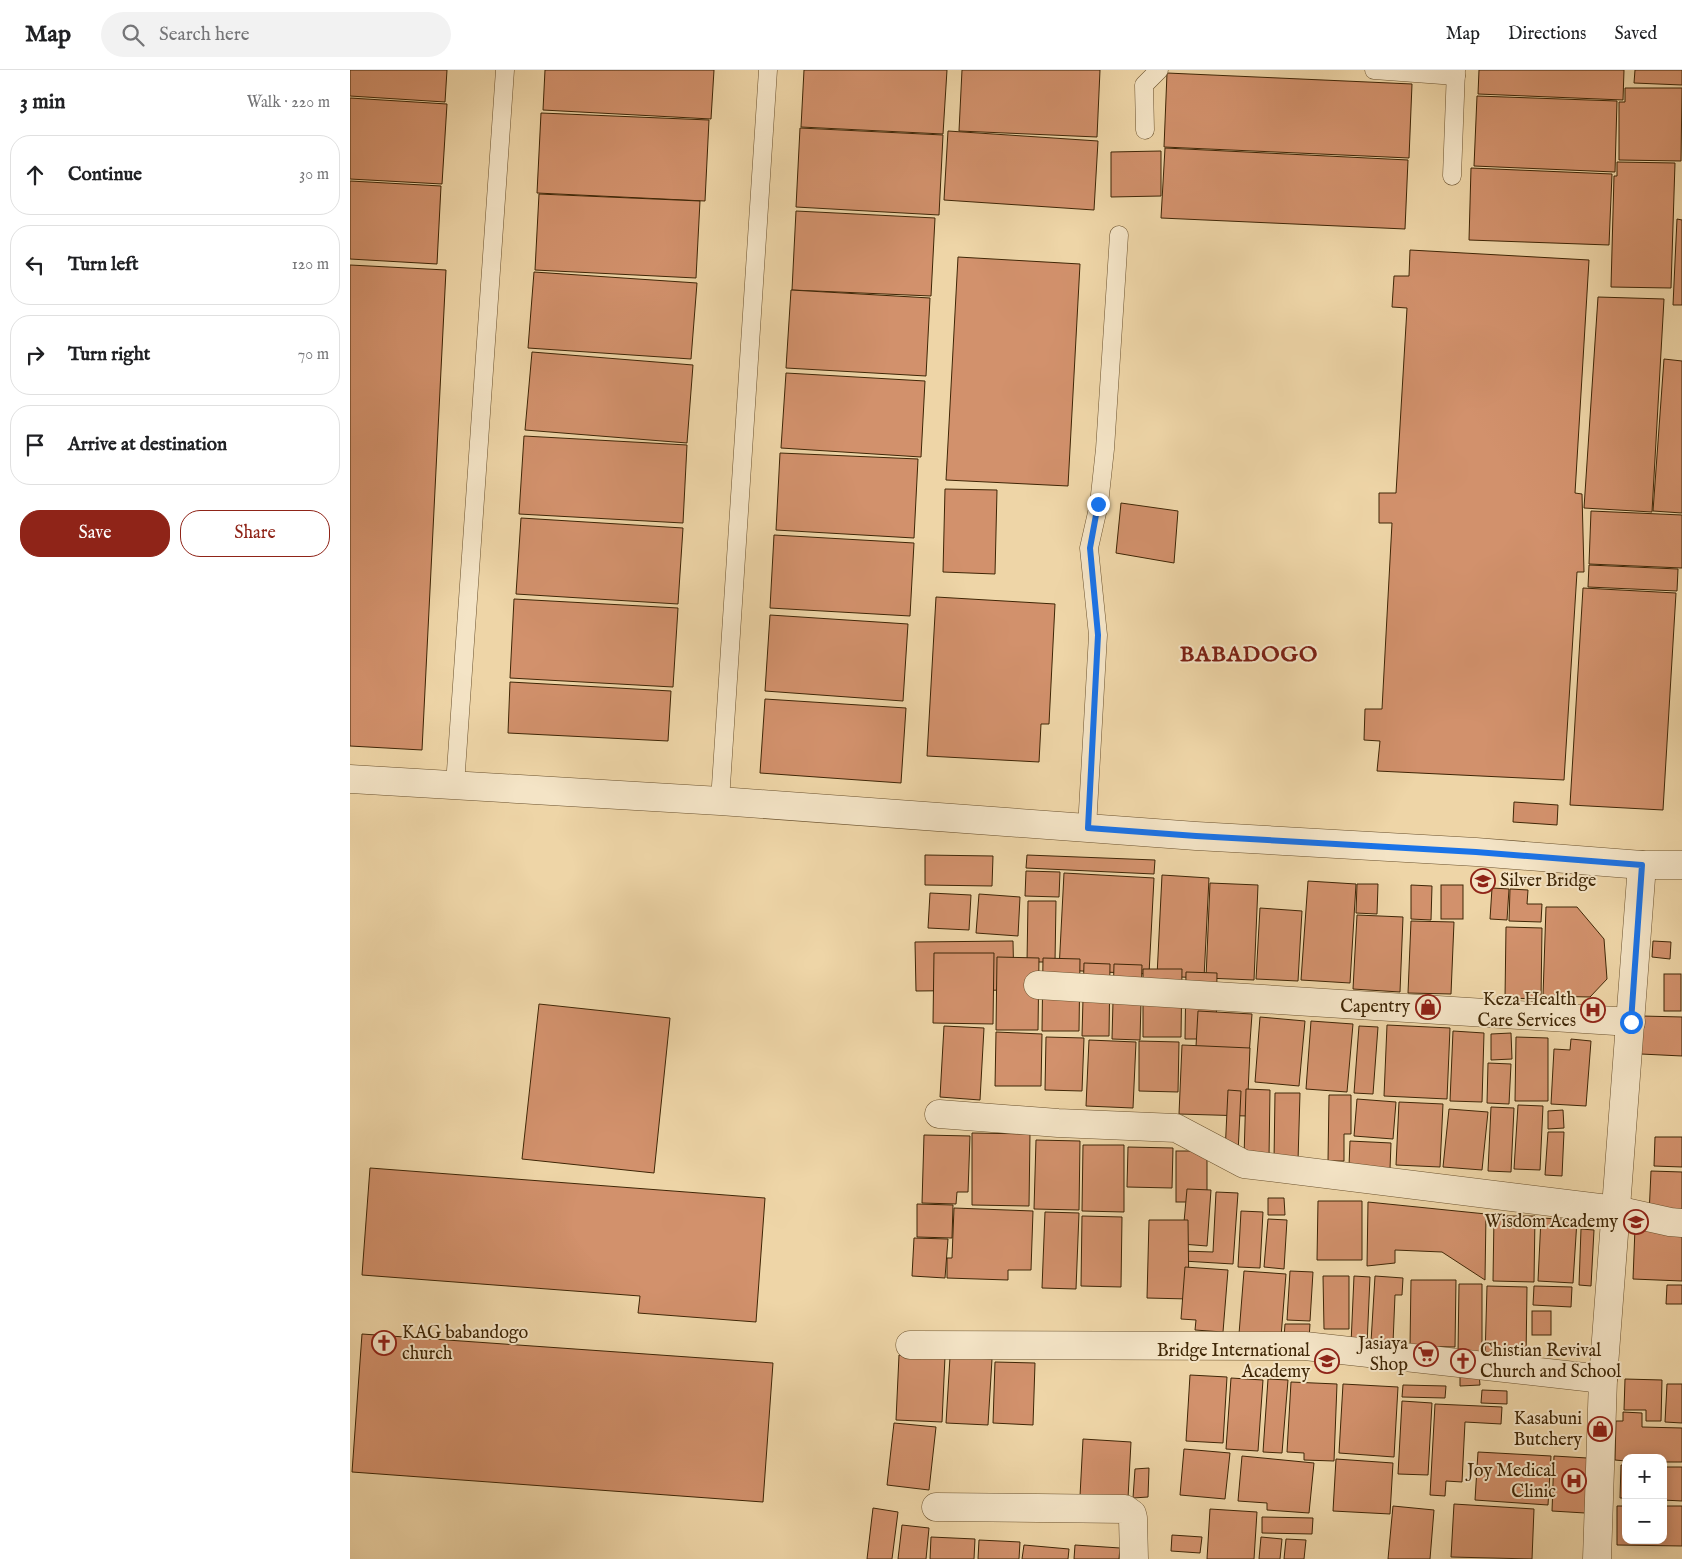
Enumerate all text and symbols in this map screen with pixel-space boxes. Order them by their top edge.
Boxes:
search box [101,12,451,57]
text: Map [25,19,71,50]
icon: search [119,21,147,49]
text: Search here [159,23,250,47]
text: Map [1446,23,1480,46]
text: Directions [1508,23,1586,46]
text: Saved [1614,23,1657,46]
text: 3 min [20,89,65,116]
text: Walk · 220 m [247,93,330,113]
icon: ahead [21,161,49,189]
text: Continue [68,163,142,187]
text: 30 m [299,165,329,185]
icon: left [21,251,49,279]
text: Turn left [68,253,139,277]
text: 120 m [292,255,329,275]
icon: right [21,341,49,369]
text: Turn right [68,343,150,367]
text: 70 m [298,345,329,365]
icon: arrive [21,431,49,459]
text: Arrive at destination [68,433,227,457]
route end [1087,493,1110,516]
button: Save [20,510,170,557]
button: Share [180,510,330,557]
district label: BABADOGO [1180,641,1318,669]
school or university icon: Silver Bridge [1470,868,1496,894]
place label: Silver Bridge [1500,870,1596,893]
place label: Keza Health Care Services [1477,989,1576,1033]
shop icon: Capentry [1415,994,1441,1020]
place label: Capentry [1340,996,1410,1019]
hospital icon: Keza Health Care Services [1580,997,1606,1023]
route start [1620,1011,1643,1034]
school or university icon: Wisdom Academy [1623,1209,1649,1235]
place label: Wisdom Academy [1484,1211,1618,1234]
place label: KAG babandogo church [402,1322,529,1366]
church icon: KAG babandogo church [371,1330,397,1356]
place label: Jasiaya Shop [1356,1333,1408,1377]
place label: Bridge International Academy [1157,1340,1310,1384]
place label: Chistian Revival Church and School [1480,1340,1621,1384]
supermarket icon: Jasiaya Shop [1413,1341,1439,1367]
school or university icon: Bridge International Academy [1314,1348,1340,1374]
church icon: Chistian Revival Church and School [1450,1348,1476,1374]
place label: Kasabuni Butchery [1514,1408,1582,1452]
shop icon: Kasabuni Butchery [1587,1416,1613,1442]
map controls [1622,1454,1667,1544]
button: + [1622,1454,1667,1499]
place label: Joy Medical Clinic [1465,1460,1556,1504]
hospital icon: Joy Medical Clinic [1561,1468,1587,1494]
button: − [1622,1499,1667,1544]

